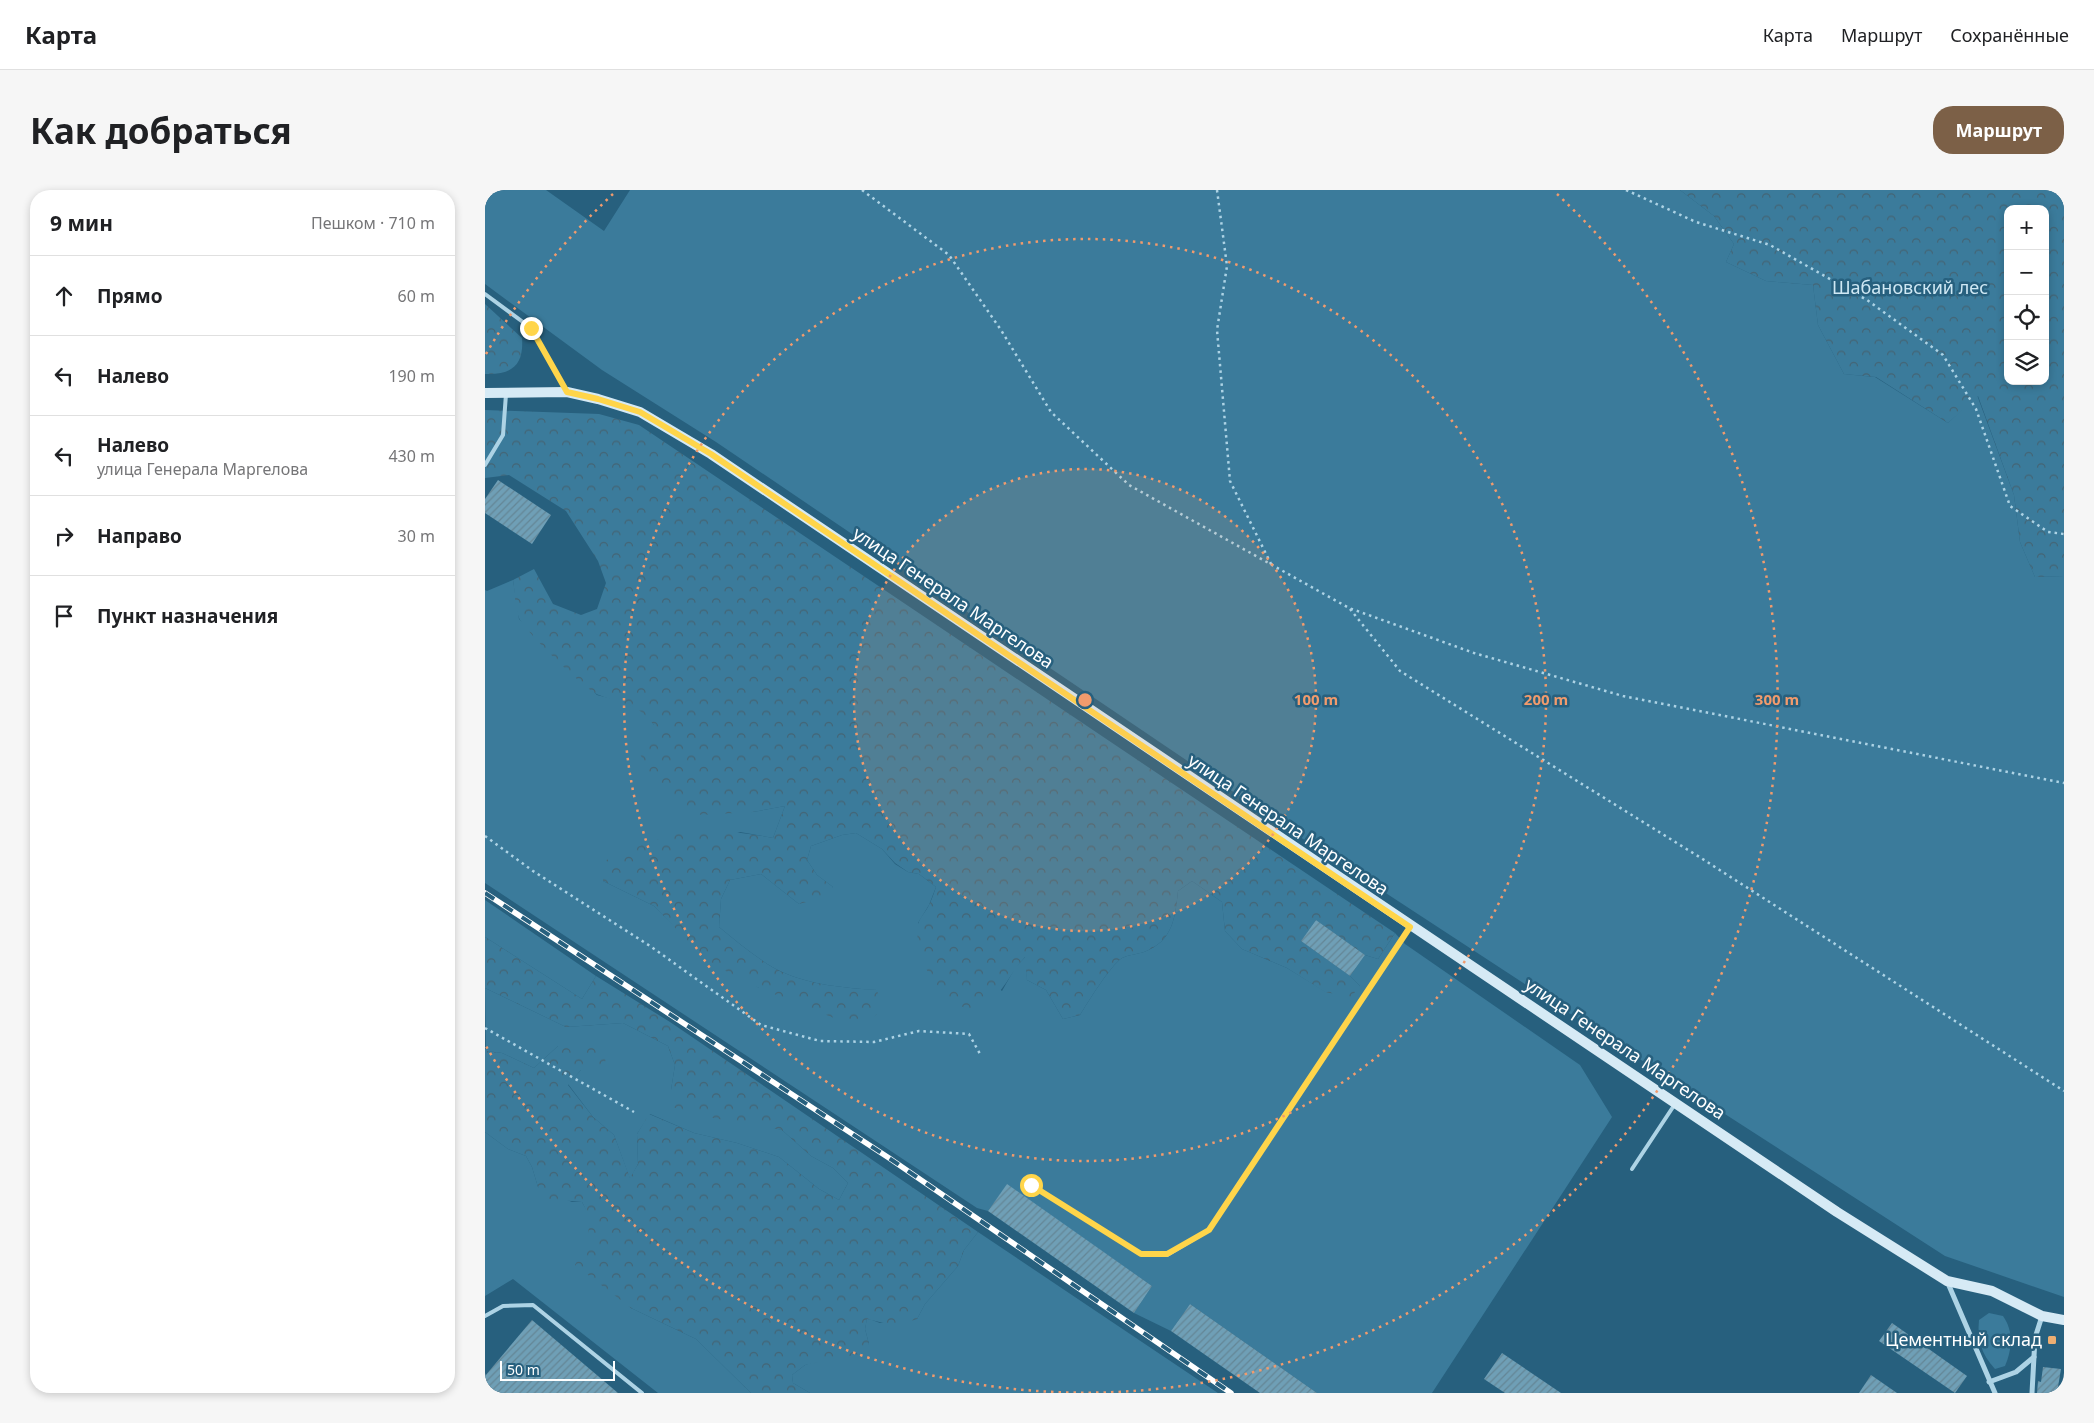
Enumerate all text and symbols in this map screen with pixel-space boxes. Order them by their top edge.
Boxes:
text: Карта [25,18,97,51]
text: Карта [1763,23,1813,47]
text: Маршрут [1841,23,1922,47]
text: Сохранённые [1950,23,2069,47]
button: Маршрут [1933,106,2064,154]
text: Как добраться [30,107,292,154]
map controls [2004,205,2049,385]
button: + [2004,205,2049,250]
text: 9 мин [50,209,113,237]
text: Пешком · 710 m [311,212,435,234]
button: − [2004,250,2049,295]
park label: Шабановский лес [1832,275,1988,299]
icon: ahead [50,282,78,310]
text: Прямо [97,283,163,309]
text: 60 m [398,285,435,307]
button: locate [2004,295,2049,340]
route end [520,317,543,340]
button: layers [2004,340,2049,385]
icon: left [50,362,78,390]
text: Налево [97,363,169,389]
text: 190 m [388,365,435,387]
text: Налево [97,432,169,458]
icon: left [50,442,78,470]
text: 430 m [388,445,435,467]
text: улица Генерала Маргелова [97,458,308,480]
street label: улица Генерала Маргелова [848,521,1059,674]
icon: right [50,522,78,550]
text: Направо [97,523,182,549]
text: 30 m [398,525,435,547]
icon: arrive [50,602,78,630]
text: Пункт назначения [97,603,278,629]
text: 100 m [1294,689,1338,709]
text: 200 m [1524,689,1568,709]
text: 300 m [1755,689,1799,709]
centre of rings [1076,691,1094,709]
street label: улица Генерала Маргелова [1183,748,1394,901]
street label: улица Генерала Маргелова [1520,972,1731,1125]
route start [1020,1174,1043,1197]
place label: Цементный склад [1885,1327,2042,1351]
marker: Цементный склад [2046,1334,2058,1346]
scale bar [500,1358,615,1381]
text: 50 m [507,1360,540,1379]

